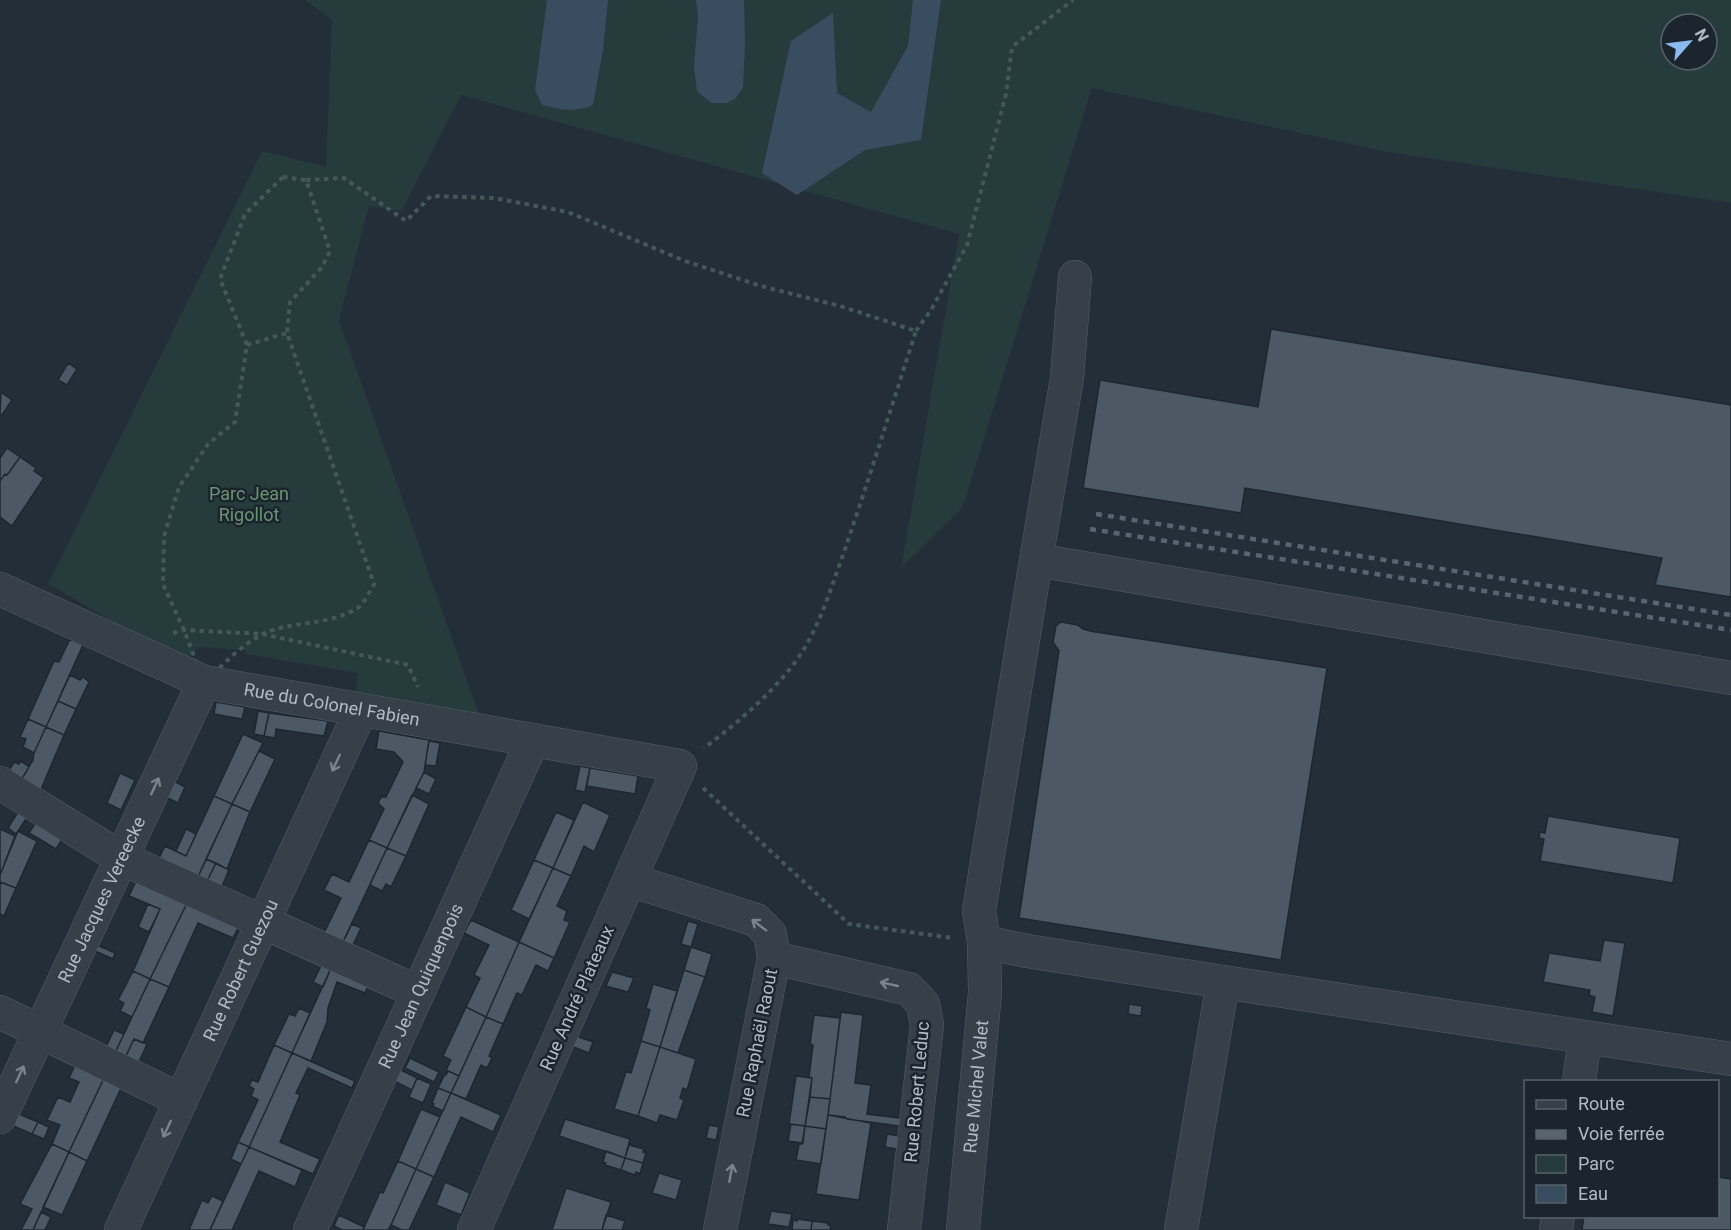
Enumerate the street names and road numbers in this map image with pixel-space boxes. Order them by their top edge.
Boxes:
street label: Rue du Colonel Fabien [242,678,421,730]
street label: Rue Jacques Vereecke [53,813,149,986]
street label: Rue Robert Guezou [199,896,282,1044]
street label: Rue Jean Quiquenpois [374,900,467,1072]
street label: Rue André Plateaux [535,922,618,1074]
street label: Rue Raphaël Raout [732,967,781,1119]
street label: Rue Michel Valet [959,1019,992,1154]
street label: Rue Robert Leduc [900,1020,933,1163]

